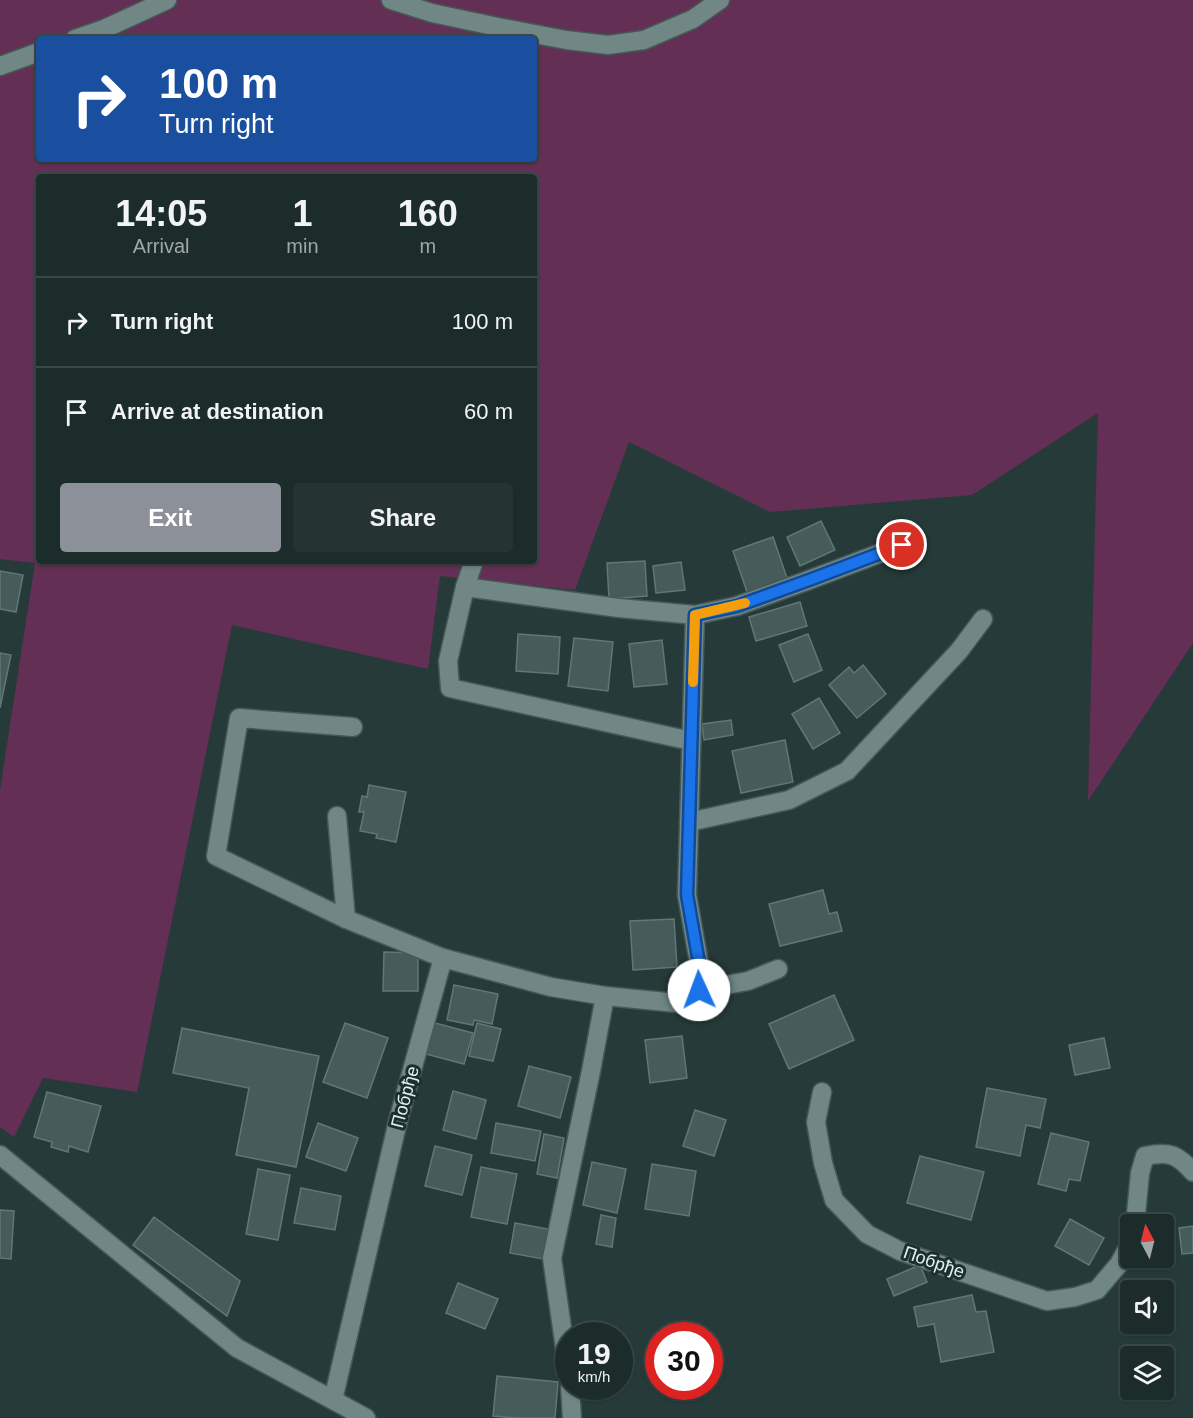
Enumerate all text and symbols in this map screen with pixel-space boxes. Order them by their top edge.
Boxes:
icon: right [60,60,138,138]
text: 100 m [159,60,278,107]
text: Turn right [159,109,274,139]
text: 14:05 [115,193,207,234]
text: 1 [292,193,312,234]
text: 160 [398,193,458,234]
text: Arrival [133,235,190,257]
text: min [286,235,319,257]
text: m [419,235,436,257]
icon: right [60,306,93,339]
text: Turn right [111,309,213,334]
text: 100 m [452,309,513,334]
icon: arrive [60,396,93,429]
text: Arrive at destination [111,399,324,424]
text: 60 m [464,399,513,424]
button: Exit [60,483,281,552]
button: Share [293,483,513,552]
pin [876,519,927,570]
icon: arrive [885,528,918,561]
position arrow [667,958,731,1022]
street label: Побрђе [387,1064,423,1130]
north arrow [1120,1214,1174,1268]
map controls [1120,1214,1174,1400]
street label: Побрђе [901,1242,967,1282]
button: sound [1120,1280,1174,1334]
speed limit sign: 30 [645,1322,723,1400]
text: 19 [577,1337,611,1370]
button: layers [1120,1346,1174,1400]
text: km/h [578,1368,610,1385]

